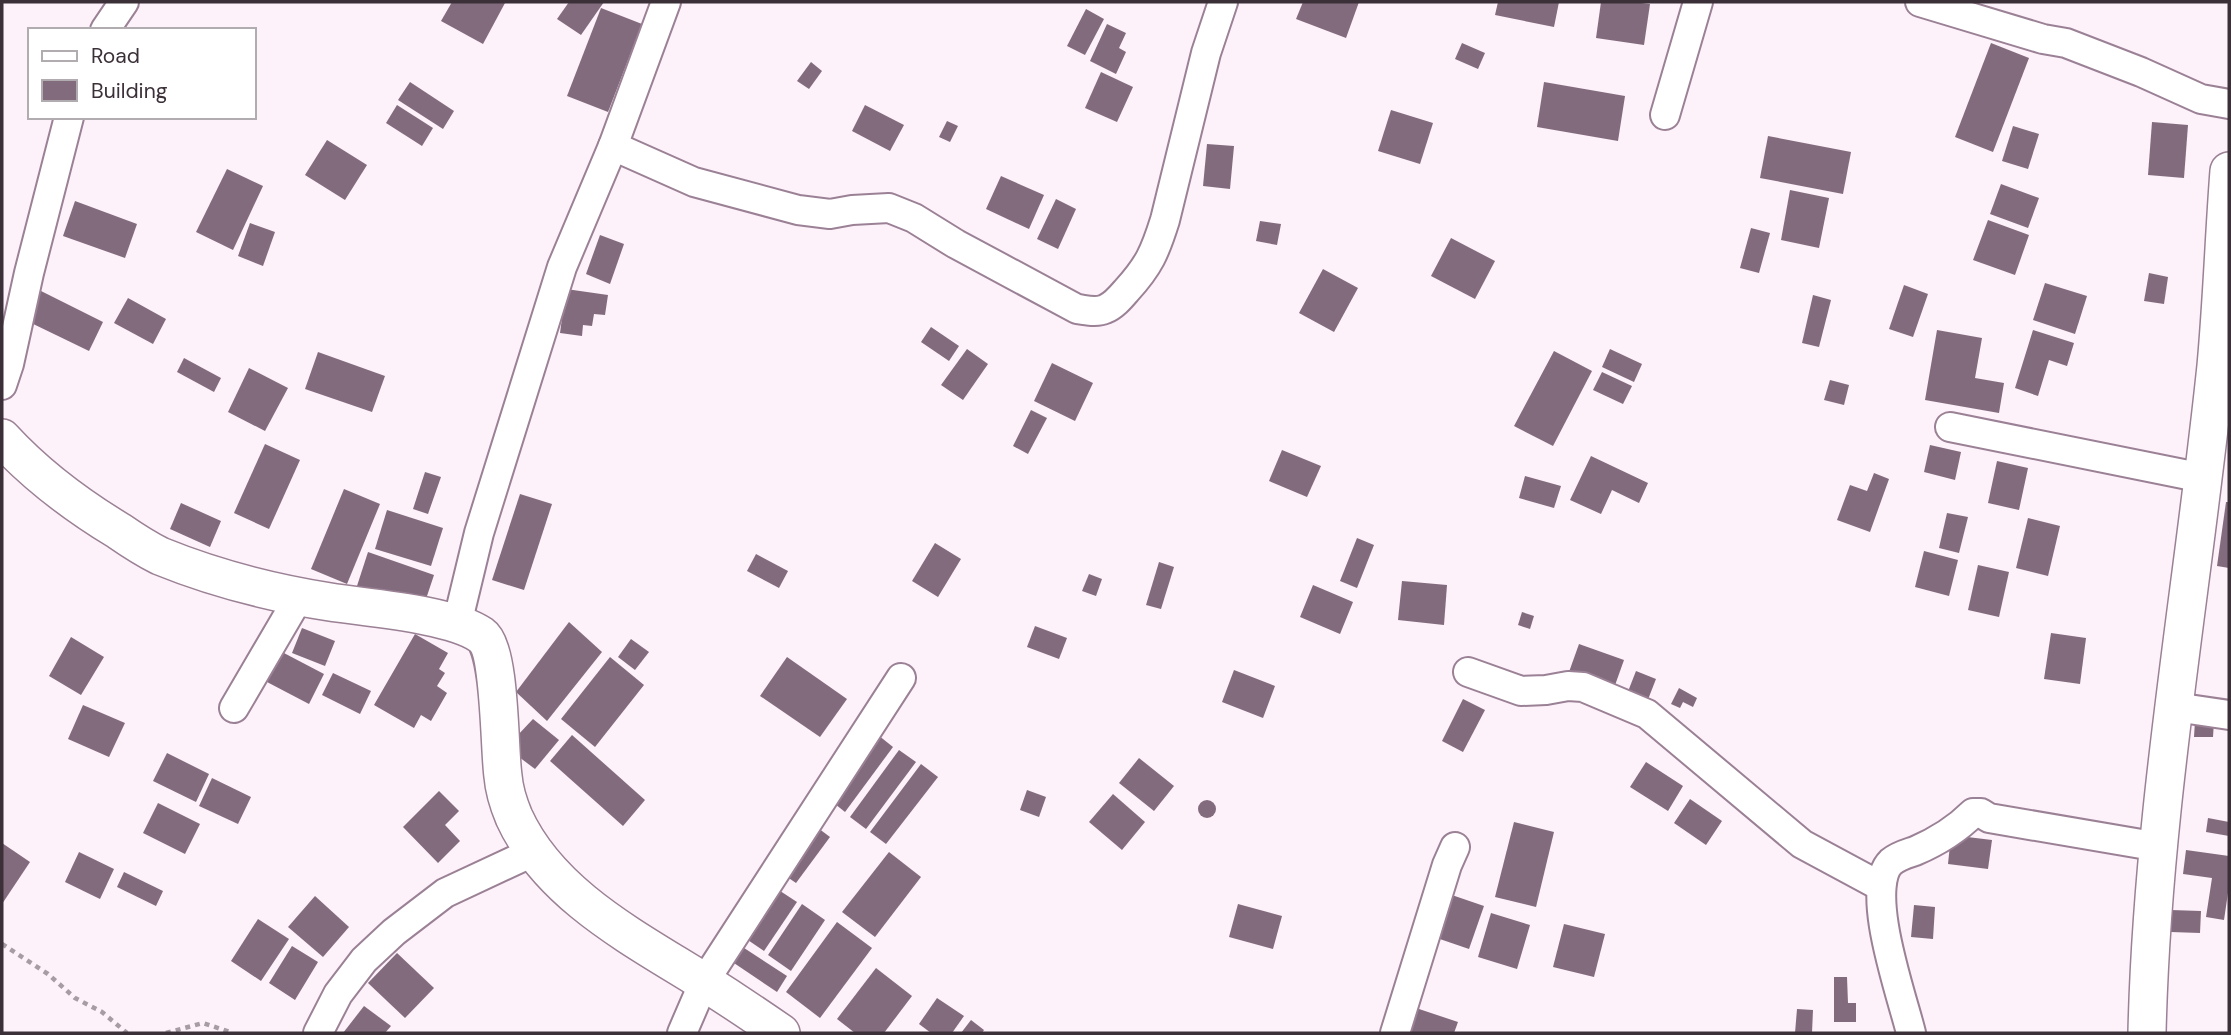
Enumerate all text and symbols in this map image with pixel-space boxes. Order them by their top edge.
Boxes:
legend [28,28,256,119]
text: Road [91,42,140,70]
text: Building [91,77,168,105]

